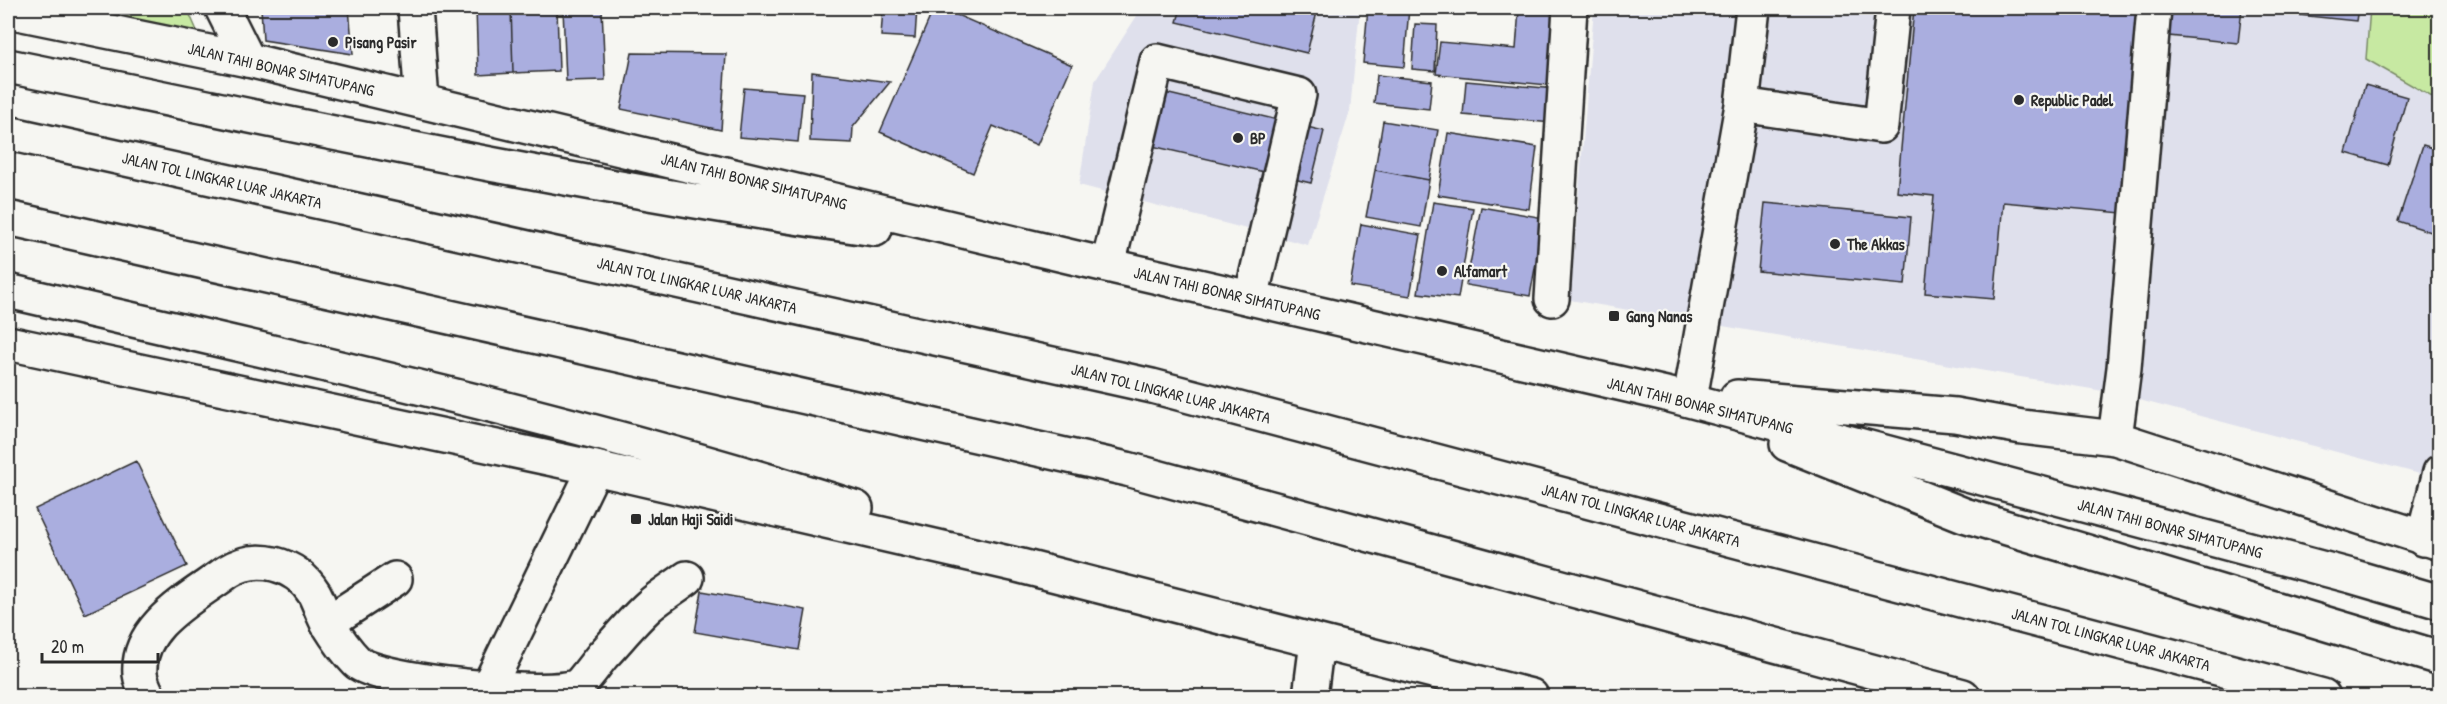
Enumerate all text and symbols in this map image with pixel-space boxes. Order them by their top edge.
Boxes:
place label: Pisang Pasir [345,31,417,54]
marker: Pisang Pasir [326,35,340,49]
street label: JALAN TAHI BONAR SIMATUPANG [186,37,377,101]
place label: Republic Padel [2031,89,2114,112]
marker: Republic Padel [2012,93,2026,107]
place label: BP [1250,127,1266,149]
marker: BP [1231,131,1245,145]
street label: JALAN TOL LINGKAR LUAR JAKARTA [120,146,324,214]
street label: JALAN TAHI BONAR SIMATUPANG [659,147,849,215]
place label: The Akkas [1846,233,1906,255]
marker: The Akkas [1828,237,1842,251]
street label: JALAN TOL LINGKAR LUAR JAKARTA [595,251,799,319]
place label: Alfamart [1454,260,1507,282]
street label: JALAN TAHI BONAR SIMATUPANG [1132,261,1323,325]
marker: Alfamart [1435,264,1449,278]
place label: Gang Nanas [1626,305,1693,328]
marker: Gang Nanas [1607,309,1621,323]
street label: JALAN TOL LINGKAR LUAR JAKARTA [1069,358,1273,428]
street label: JALAN TAHI BONAR SIMATUPANG [1605,371,1795,439]
street label: JALAN TOL LINGKAR LUAR JAKARTA [1539,478,1743,552]
street label: JALAN TAHI BONAR SIMATUPANG [2075,493,2265,563]
place label: Jalan Haji Saidi [648,508,733,530]
marker: Jalan Haji Saidi [629,512,643,526]
street label: JALAN TOL LINGKAR LUAR JAKARTA [2009,602,2213,676]
scale bar [42,626,158,664]
text: 20 m [51,634,84,659]

